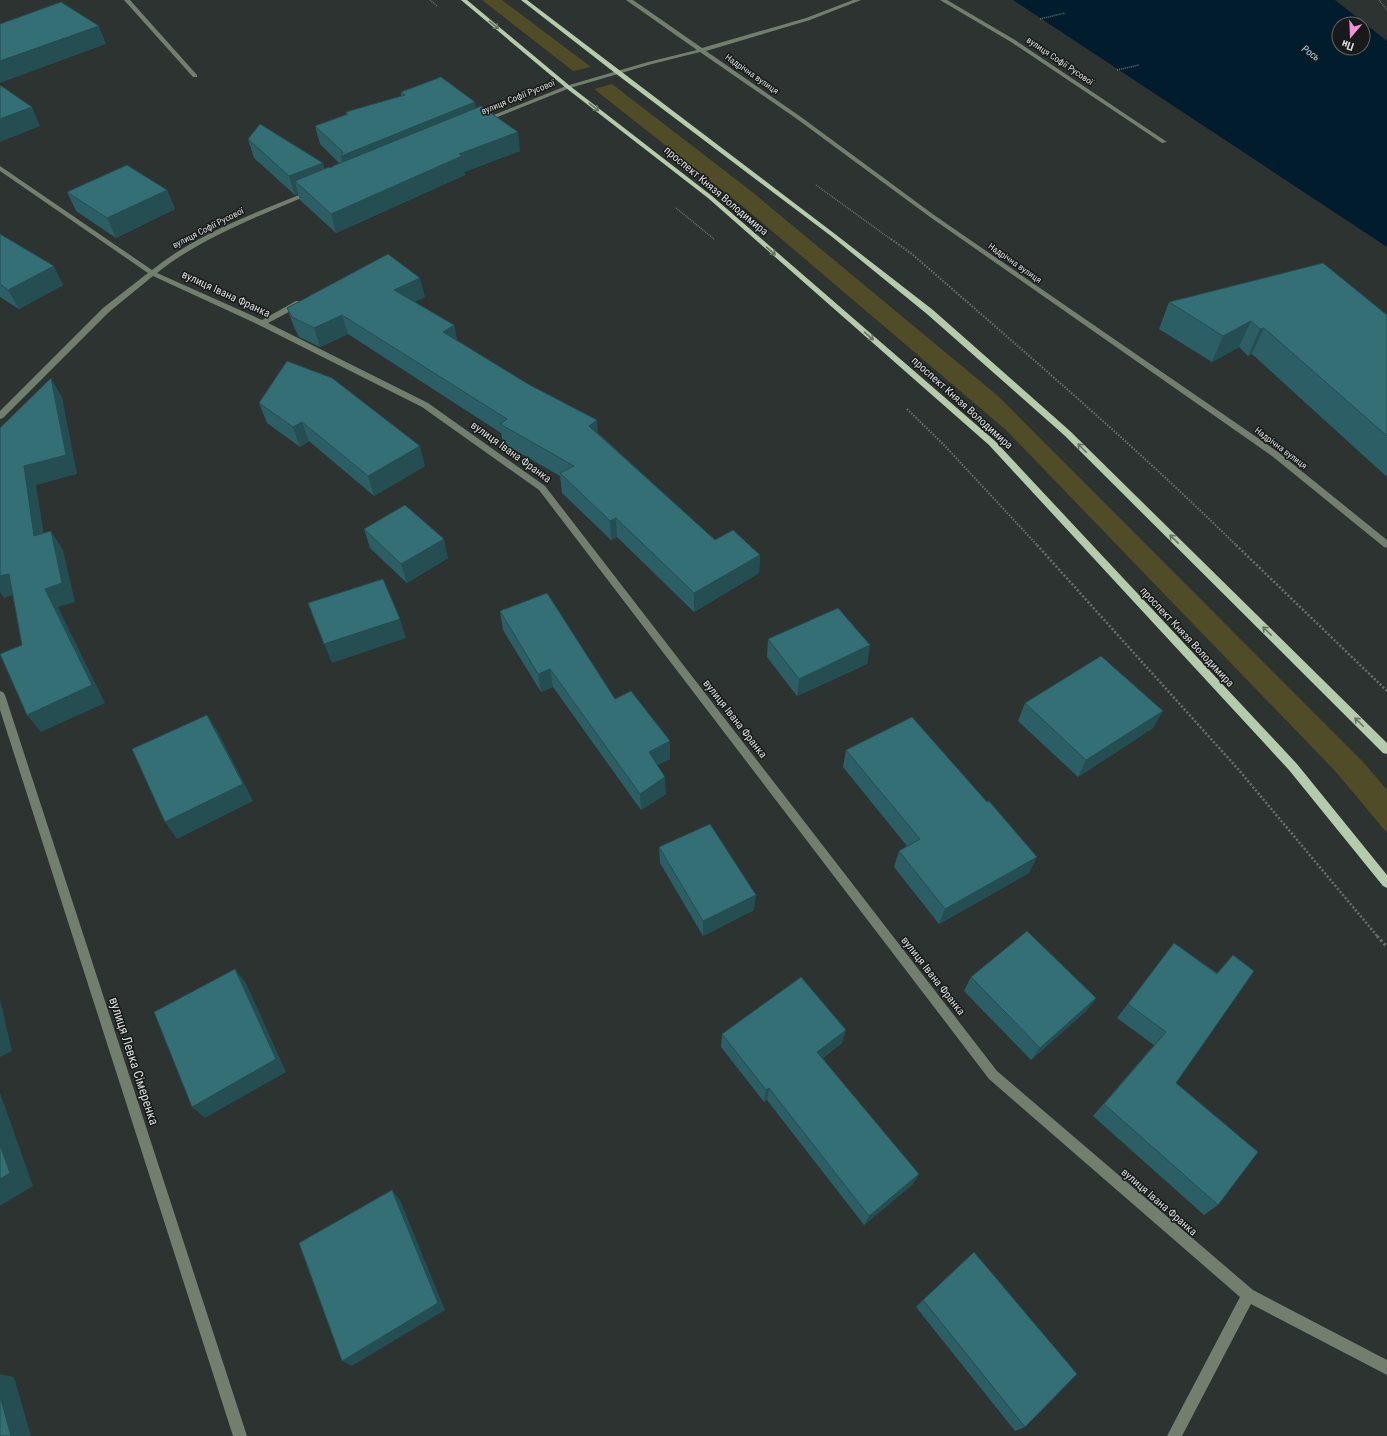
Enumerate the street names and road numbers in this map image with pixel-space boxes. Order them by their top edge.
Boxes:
street label: вулиця Софії Русової [1025,35,1096,88]
street label: Надрічна вулиця [723,52,781,96]
street label: вулиця Софії Русової [480,77,557,116]
street label: проспект Князя Володимира [661,144,771,238]
street label: вулиця Софії Русової [171,205,246,250]
street label: Надрічна вулиця [986,241,1044,285]
street label: вулиця Івана Франка [180,268,272,320]
street label: проспект Князя Володимира [909,354,1015,452]
street label: вулиця Івана Франка [468,419,554,485]
street label: Надрічна вулиця [1253,425,1309,471]
street label: проспект Князя Володимира [1137,584,1237,690]
street label: вулиця Івана Франка [700,677,770,761]
street label: вулиця Івана Франка [898,934,968,1018]
street label: вулиця Левка Сімеренка [106,995,162,1127]
street label: вулиця Івана Франка [1119,1166,1199,1238]

